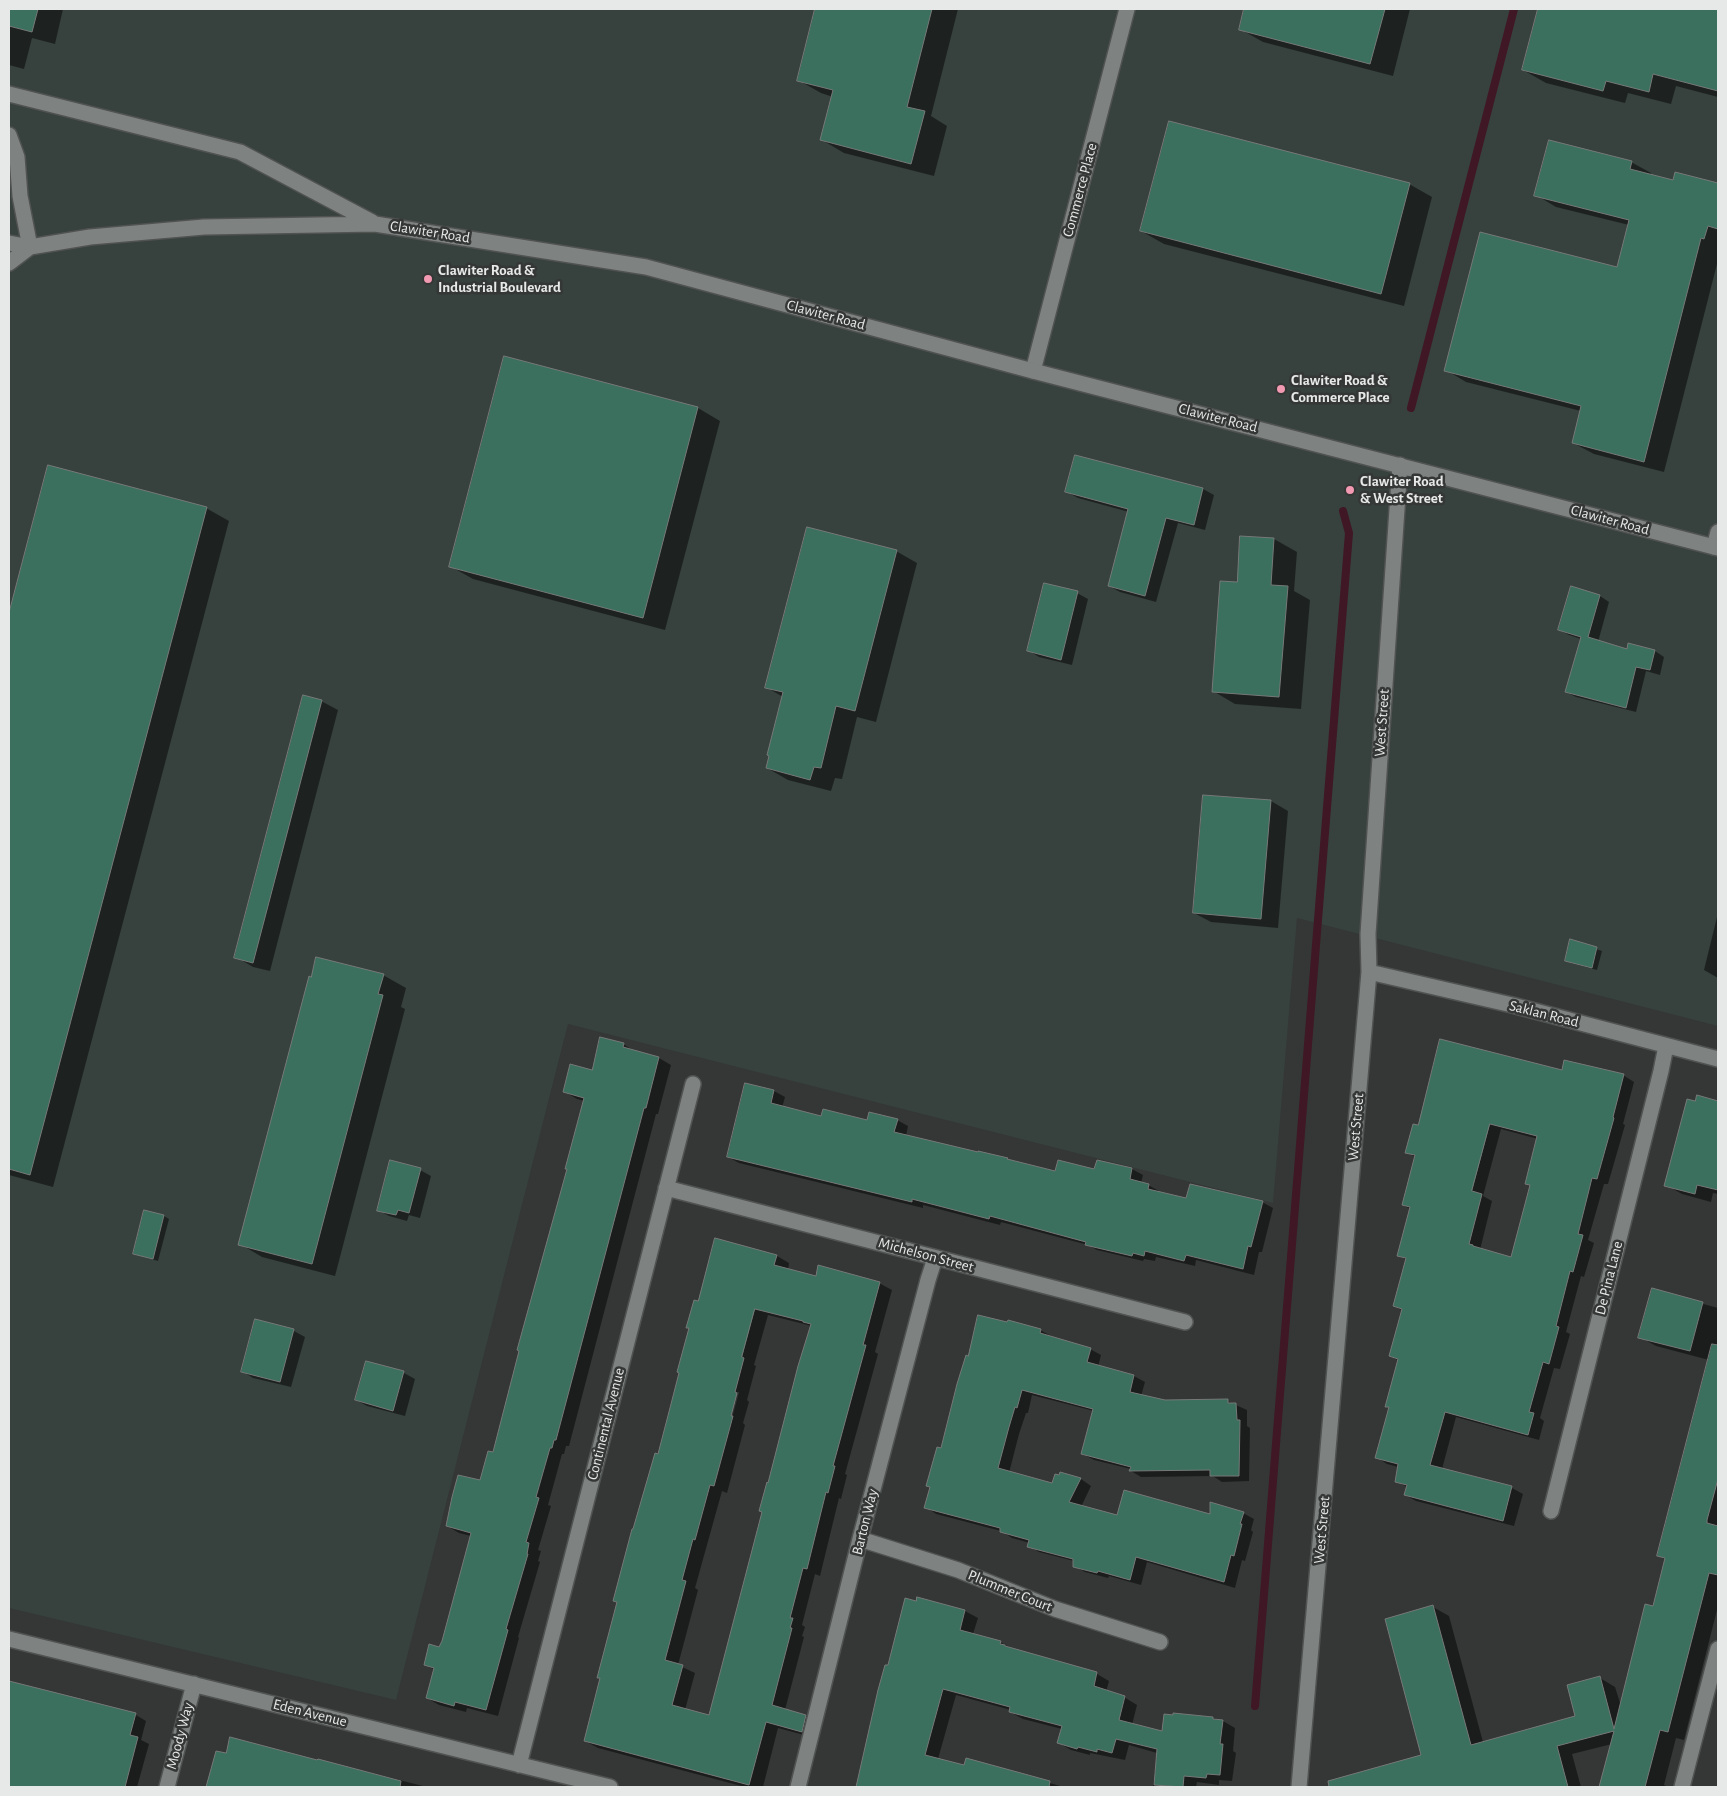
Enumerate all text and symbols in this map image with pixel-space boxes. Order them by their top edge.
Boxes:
street label: Commerce Place [1059,141,1101,239]
street label: Clawiter Road [389,217,471,247]
place label: Clawiter Road & Industrial Boulevard [438,261,561,296]
marker: Clawiter Road & Industrial Boulevard [422,273,434,285]
street label: Clawiter Road [785,296,867,334]
place label: Clawiter Road & Commerce Place [1291,371,1390,406]
marker: Clawiter Road & Commerce Place [1275,383,1287,395]
street label: Clawiter Road [1177,400,1259,436]
place label: Clawiter Road & West Street [1360,472,1444,507]
marker: Clawiter Road & West Street [1344,484,1356,496]
street label: Clawiter Road [1569,501,1651,539]
street label: West Street [1371,689,1393,757]
street label: Saklan Road [1507,997,1581,1031]
street label: West Street [1344,1092,1368,1162]
street label: Michelson Street [876,1234,976,1276]
street label: De Pina Lane [1591,1239,1627,1317]
street label: Continental Avenue [583,1366,629,1482]
street label: Barton Way [848,1487,882,1557]
street label: West Street [1310,1495,1334,1565]
street label: Plummer Court [965,1566,1055,1616]
street label: Eden Avenue [271,1695,349,1731]
street label: Moody Way [162,1701,198,1771]

